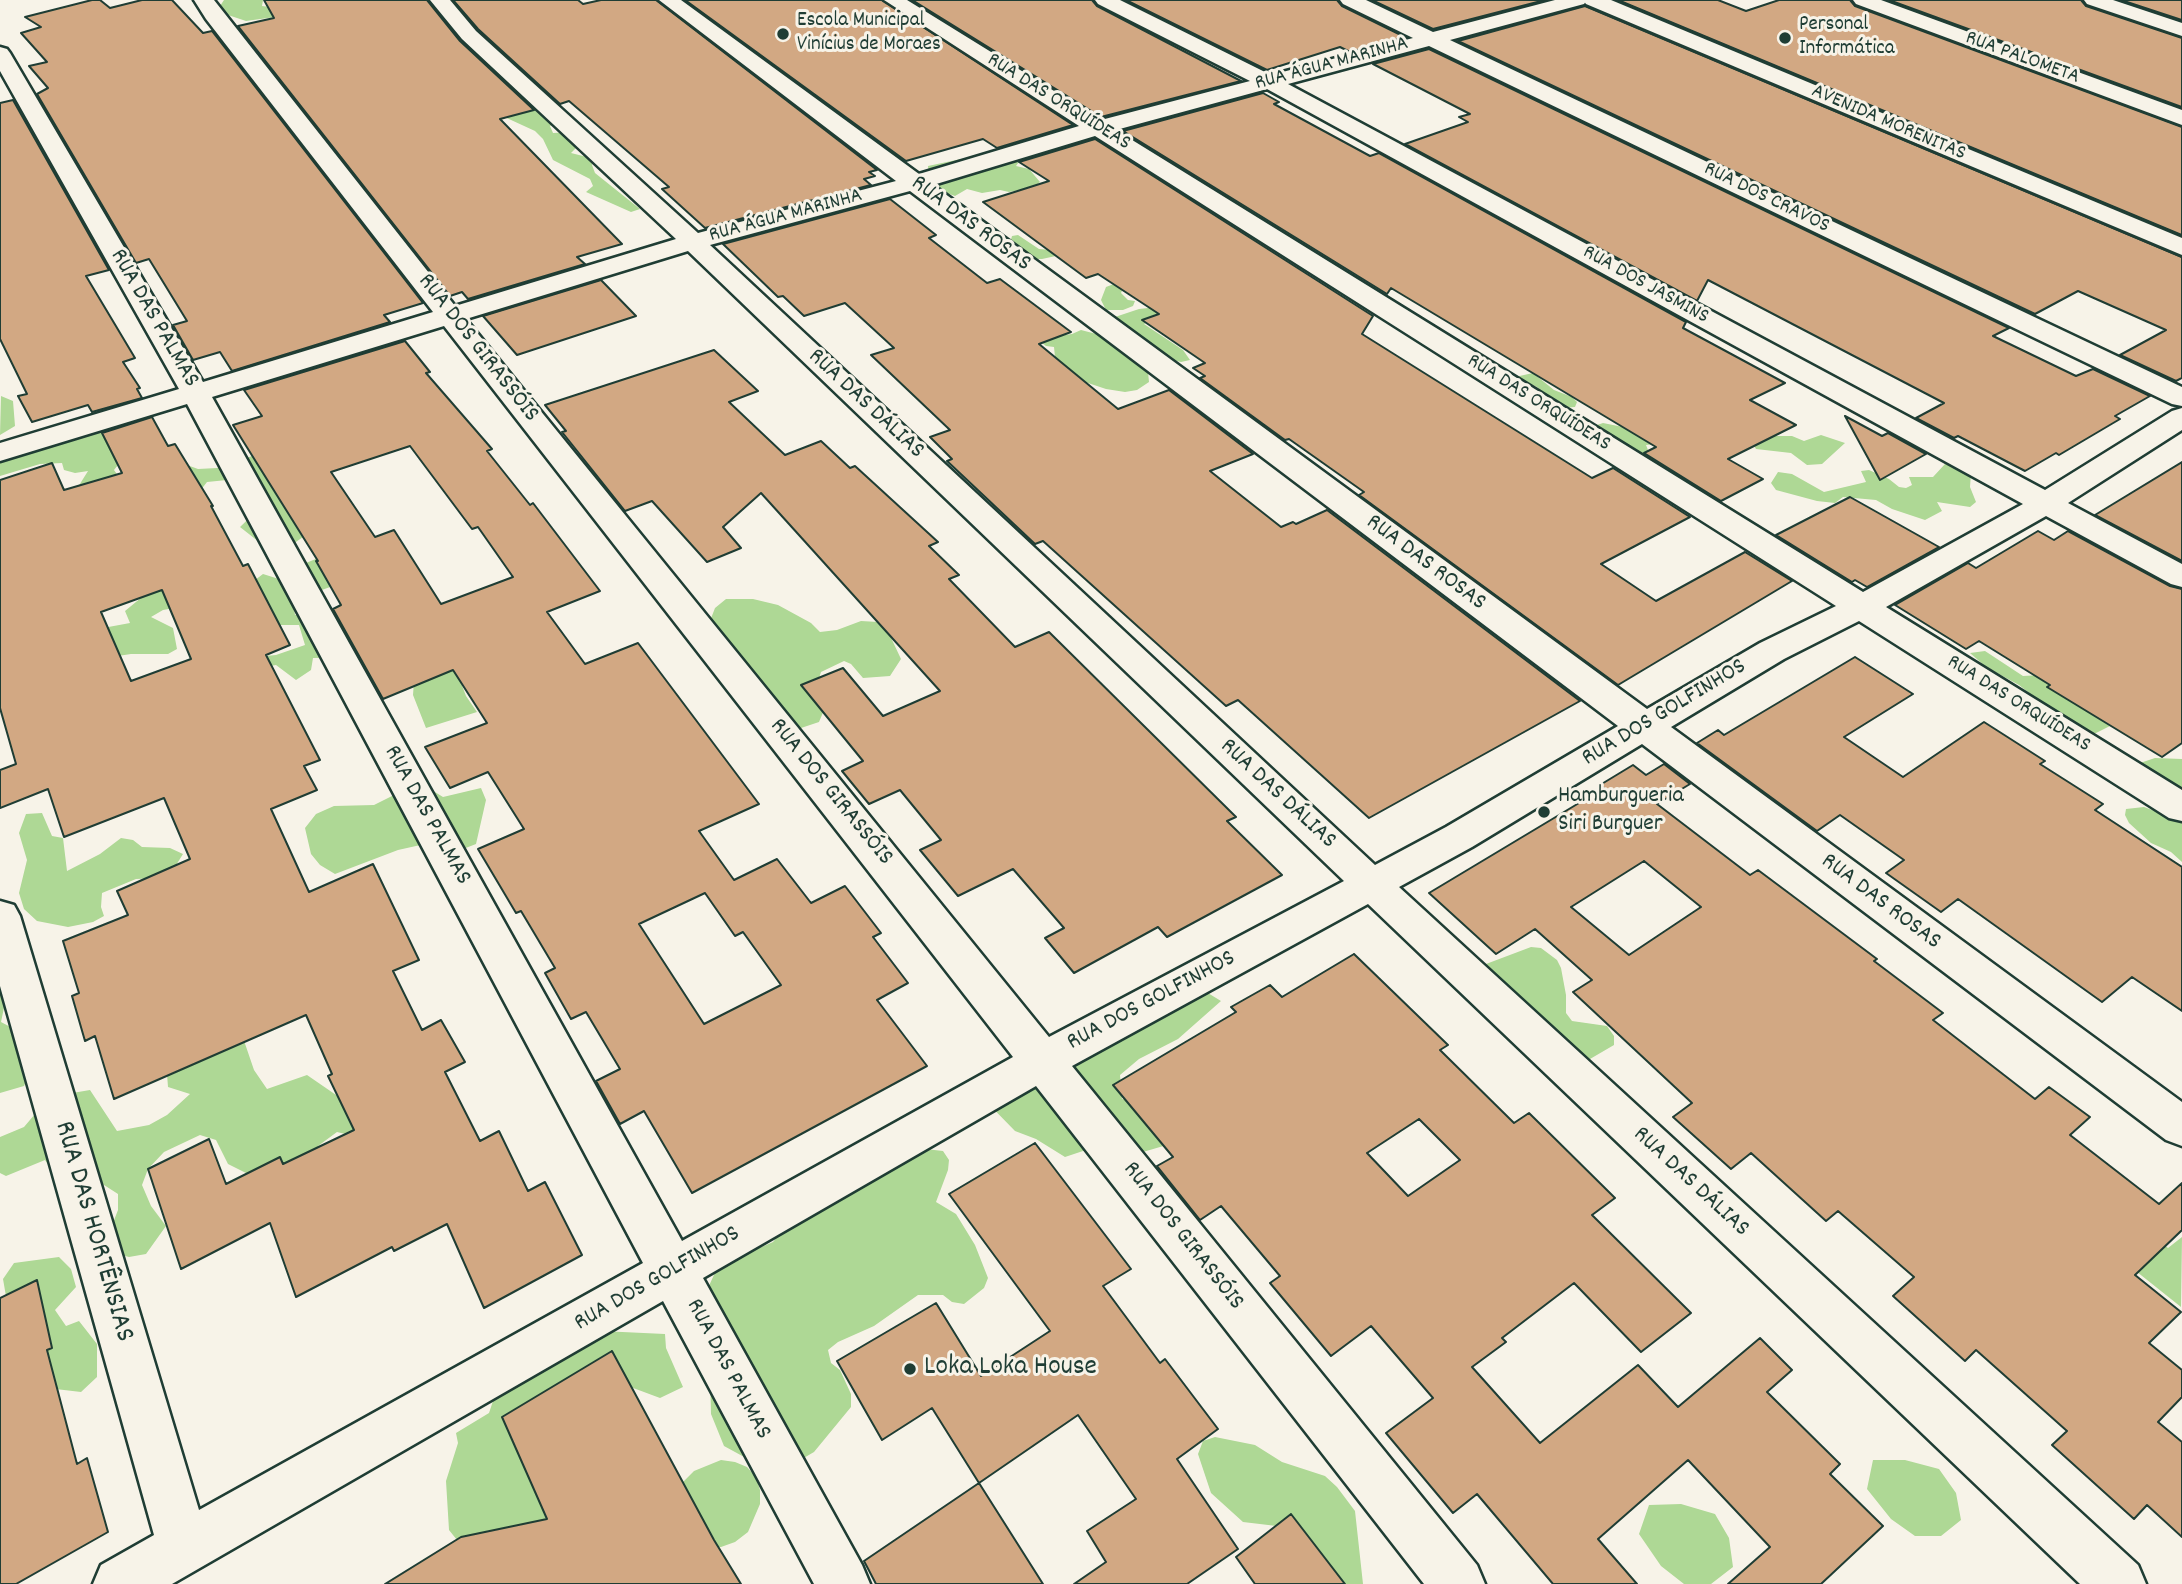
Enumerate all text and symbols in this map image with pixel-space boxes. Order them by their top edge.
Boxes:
place label: Escola Municipal Vinícius de Moraes [797,9,941,59]
place label: Personal Informática [1799,13,1895,63]
marker: Escola Municipal Vinícius de Moraes [775,26,791,42]
street label: RUA PALOMETA [1961,27,2083,91]
marker: Personal Informática [1777,30,1793,46]
street label: RUA ÁGUA MARINHA [1253,32,1411,98]
street label: RUA DAS ORQUÍDEAS [982,49,1134,157]
street label: AVENIDA MORENITAS [1807,80,1969,168]
street label: RUA DOS CRAVOS [1699,158,1833,240]
street label: RUA DAS ROSAS [904,170,1036,280]
street label: RUA ÁGUA MARINHA [707,184,865,250]
street label: RUA DOS JASMINS [1577,241,1713,331]
street label: RUA DAS PALMAS [102,245,204,393]
street label: RUA DOS GIRASSÓIS [410,269,544,429]
street label: RUA DAS DÁLIAS [801,344,929,466]
street label: RUA DAS ORQUÍDEAS [1462,350,1614,458]
street label: RUA DAS ROSAS [1359,509,1491,619]
street label: RUA DAS ORQUÍDEAS [1942,651,2094,759]
street label: RUA DOS GOLFINHOS [1578,654,1752,774]
street label: RUA DOS GIRASSÓIS [762,714,898,872]
street label: RUA DAS DÁLIAS [1213,734,1341,856]
street label: RUA DAS PALMAS [376,741,476,891]
place label: Hamburgueria Siri Burguer [1558,784,1684,840]
marker: Hamburgueria Siri Burguer [1536,804,1552,820]
street label: RUA DAS ROSAS [1814,848,1946,958]
street label: RUA DOS GOLFINHOS [1063,946,1241,1058]
street label: RUA DAS HORTÊNSIAS [44,1118,140,1346]
street label: RUA DAS DÁLIAS [1626,1122,1754,1244]
street label: RUA DOS GIRASSÓIS [1115,1157,1249,1317]
street label: RUA DOS GOLFINHOS [570,1221,746,1339]
street label: RUA DAS PALMAS [678,1295,776,1445]
place label: Loka Loka House [924,1352,1097,1386]
marker: Loka Loka House [902,1361,918,1377]

